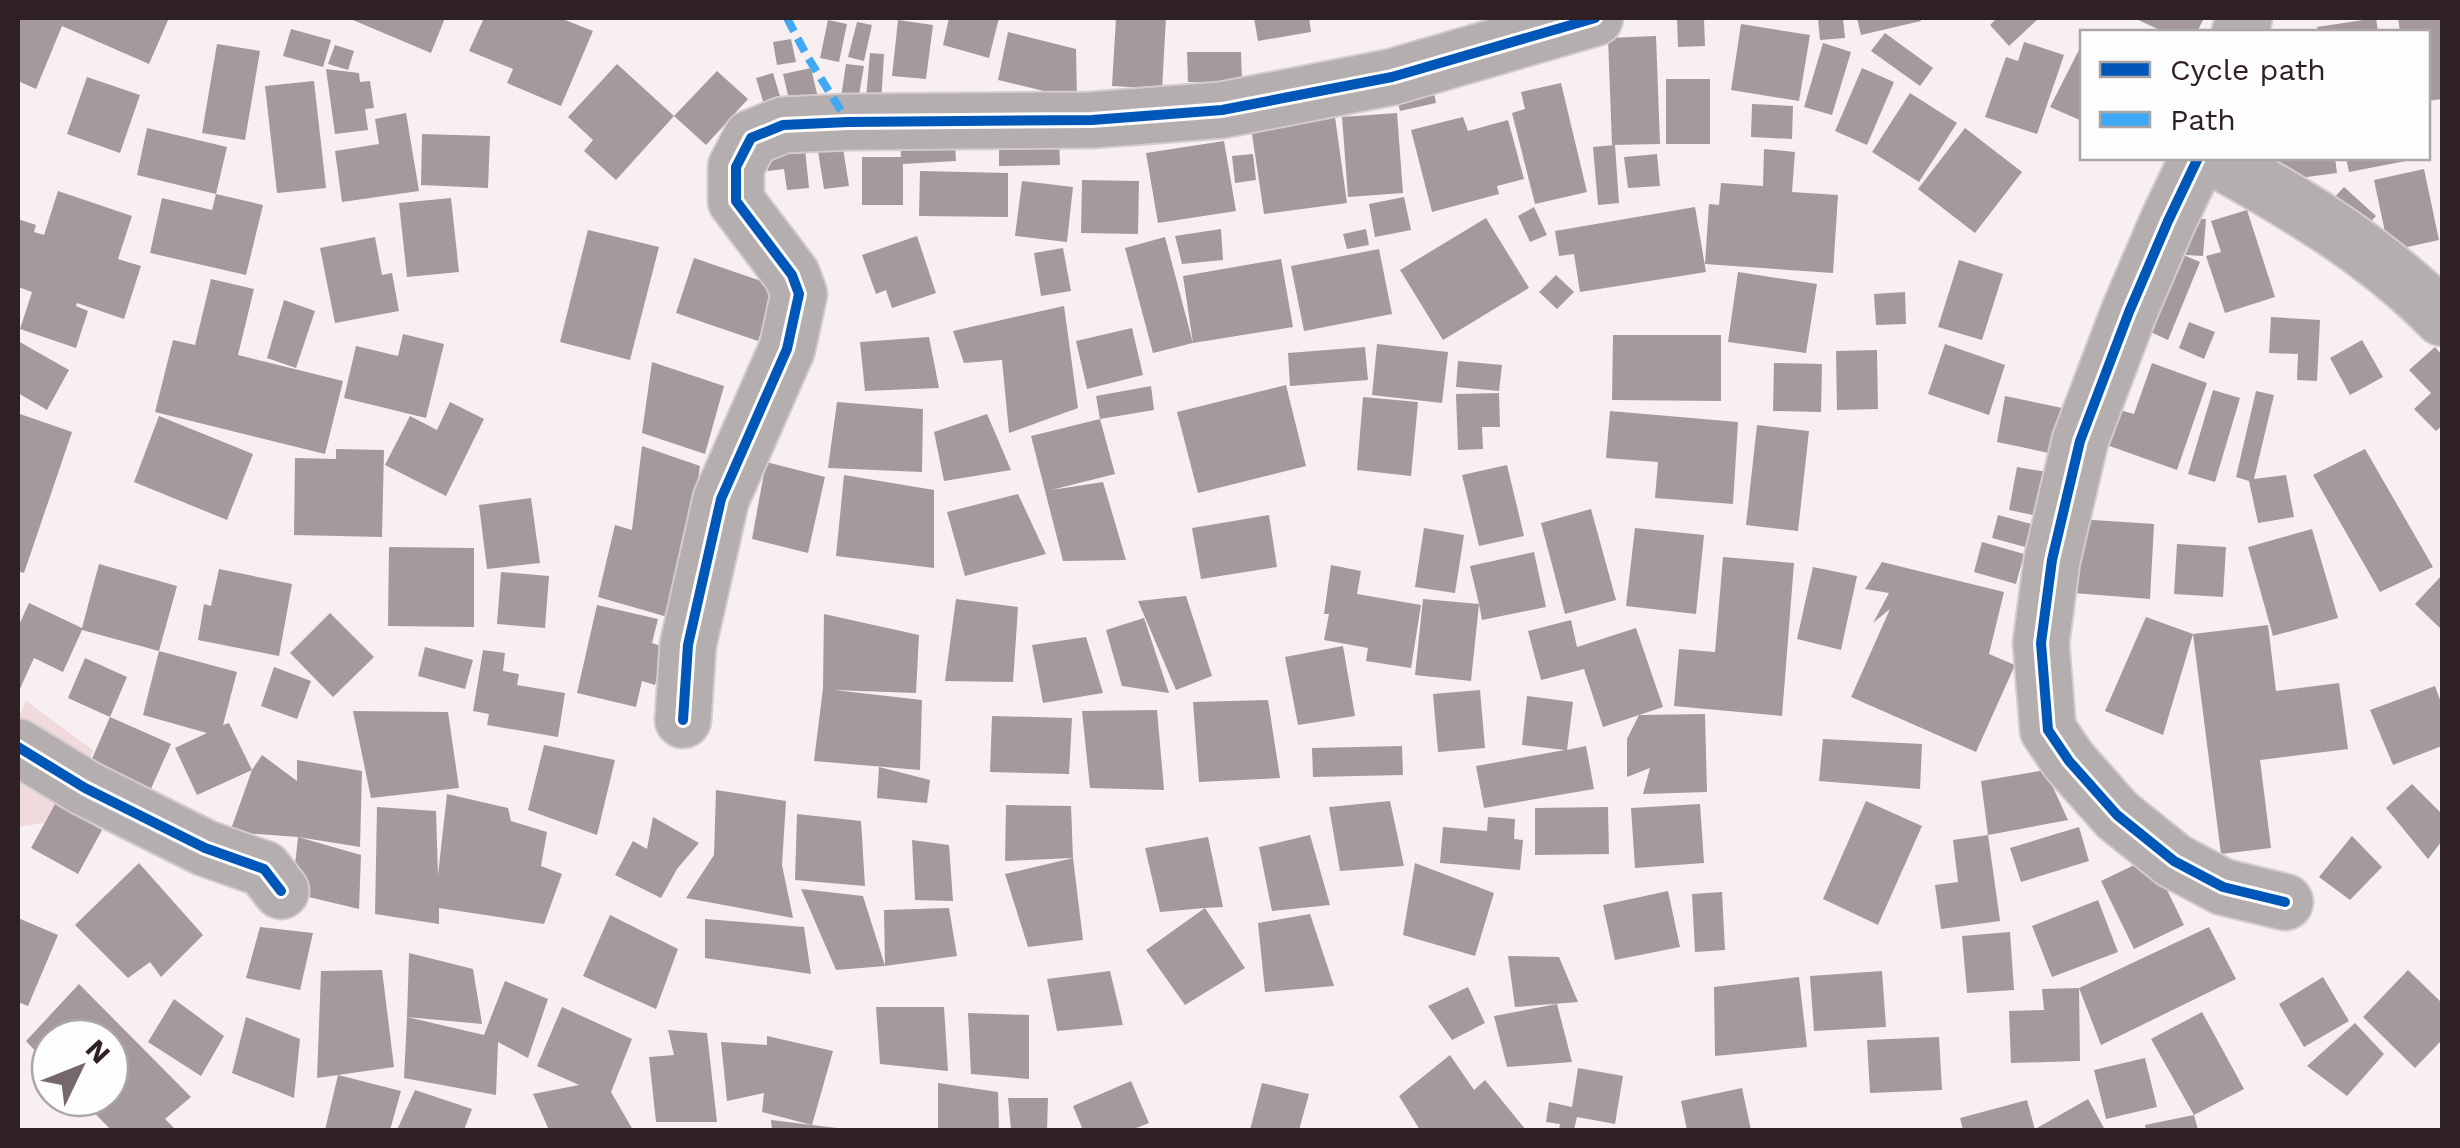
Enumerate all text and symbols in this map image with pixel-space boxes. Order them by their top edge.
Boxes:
legend [2080,30,2430,160]
text: Cycle path [2170,52,2326,87]
text: Path [2170,102,2236,137]
north arrow [30,1018,130,1118]
text: N [79,1032,117,1070]

